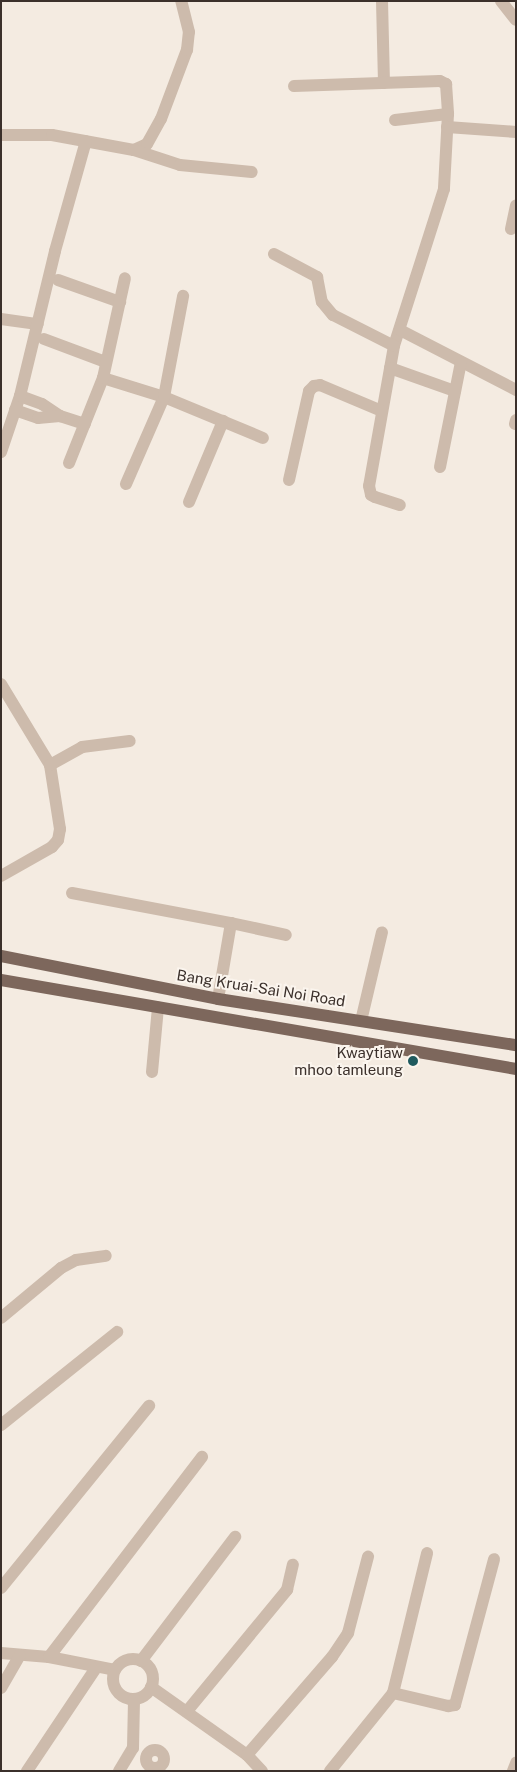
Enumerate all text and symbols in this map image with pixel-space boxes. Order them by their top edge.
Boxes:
street label: Bang Kruai-Sai Noi Road [175,966,347,1010]
place label: Kwaytiaw mhoo tamleung [294,1043,403,1078]
marker: Kwaytiaw mhoo tamleung [407,1055,419,1067]

